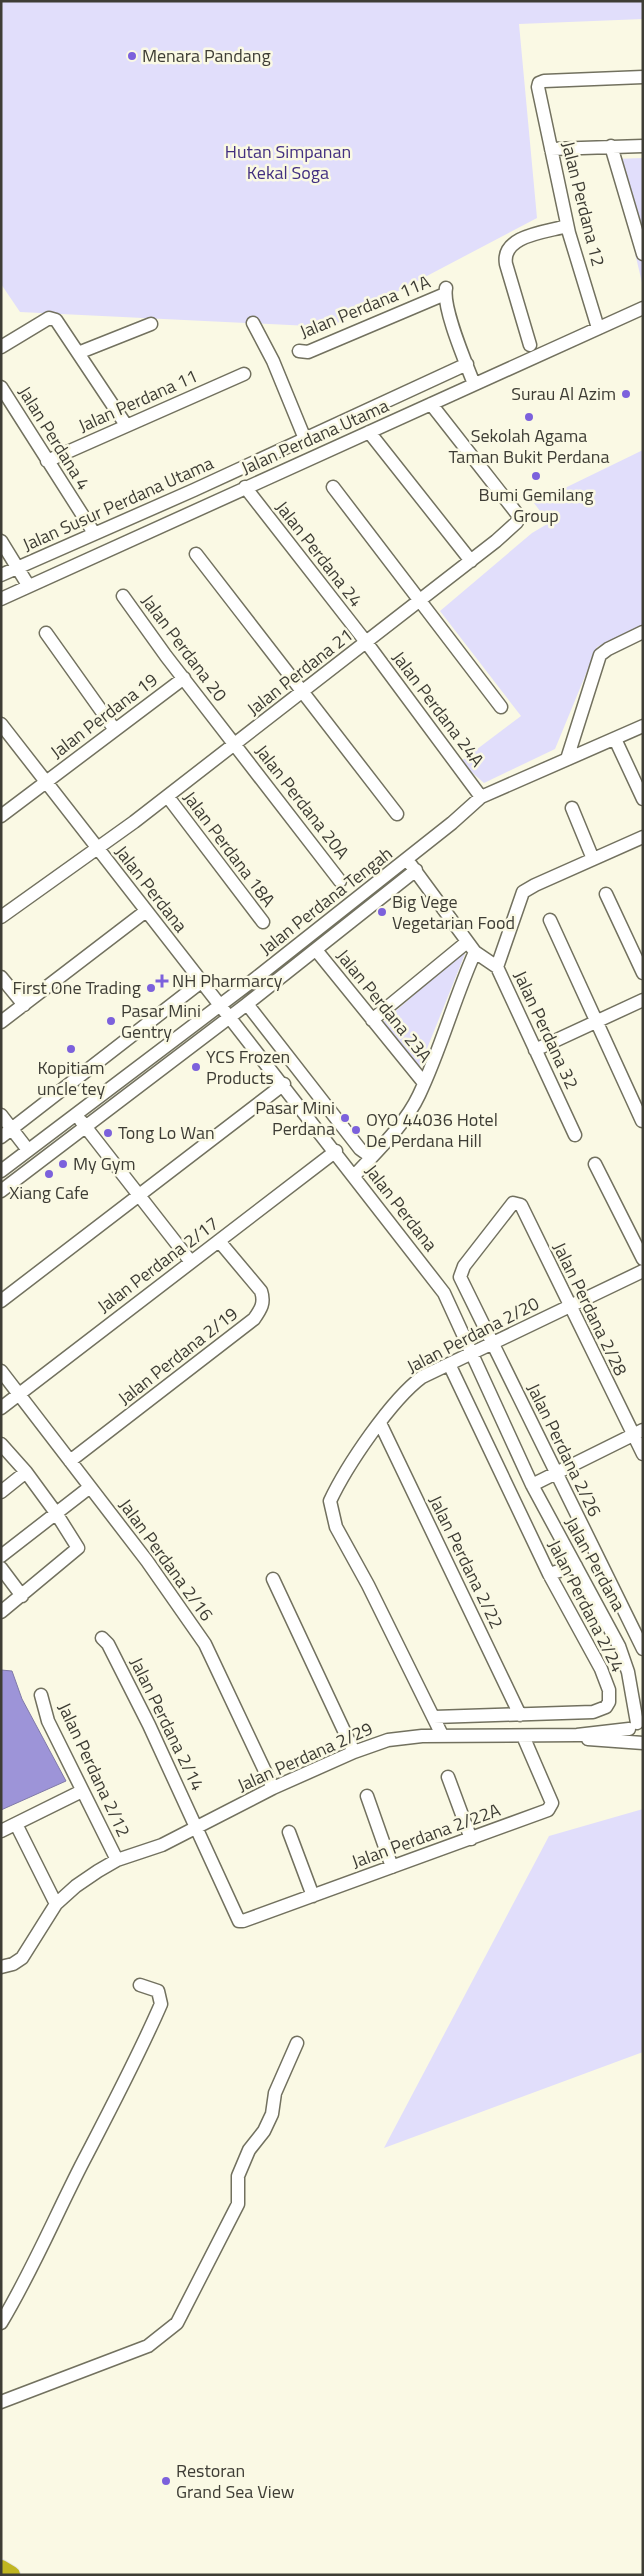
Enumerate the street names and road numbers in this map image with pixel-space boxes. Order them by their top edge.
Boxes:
street label: Jalan Perdana 12 [555,138,612,269]
street label: Jalan Perdana 11A [295,268,434,345]
street label: Jalan Perdana 11 [74,362,202,439]
street label: Jalan Perdana 4 [12,381,97,495]
street label: Jalan Perdana Utama [237,392,393,481]
street label: Jalan Susur Perdana Utama [18,449,218,558]
street label: Jalan Perdana 24 [269,495,369,612]
street label: Jalan Perdana 20 [135,588,234,707]
street label: Jalan Perdana 21 [241,622,358,722]
street label: Jalan Perdana 24A [386,645,491,772]
street label: Jalan Perdana 19 [44,666,163,765]
street label: Jalan Perdana 20A [249,739,356,865]
street label: Jalan Perdana 18A [177,785,282,912]
street label: Jalan Perdana [109,839,194,938]
street label: Jalan Perdana Tengah [253,840,398,961]
street label: Jalan Perdana 23A [330,943,439,1068]
street label: Jalan Perdana 32 [507,966,586,1094]
street label: Jalan Perdana [359,1158,444,1257]
street label: Jalan Perdana 2/17 [91,1210,224,1319]
street label: Jalan Perdana 2/28 [546,1237,634,1380]
street label: Jalan Perdana 2/20 [402,1289,544,1380]
street label: Jalan Perdana 2/19 [112,1300,243,1411]
street label: Jalan Perdana 2/26 [520,1378,608,1521]
street label: Jalan Perdana 2/22 [422,1490,510,1633]
street label: Jalan Perdana 2/16 [113,1493,220,1627]
street label: Jalan Perdana [558,1512,632,1616]
street label: Jalan Perdana 2/24 [541,1535,632,1677]
street label: Jalan Perdana 2/14 [123,1652,211,1795]
street label: Jalan Perdana 2/12 [51,1698,137,1841]
street label: Jalan Perdana 2/29 [233,1715,377,1798]
street label: Jalan Perdana 2/22A [348,1796,504,1875]

